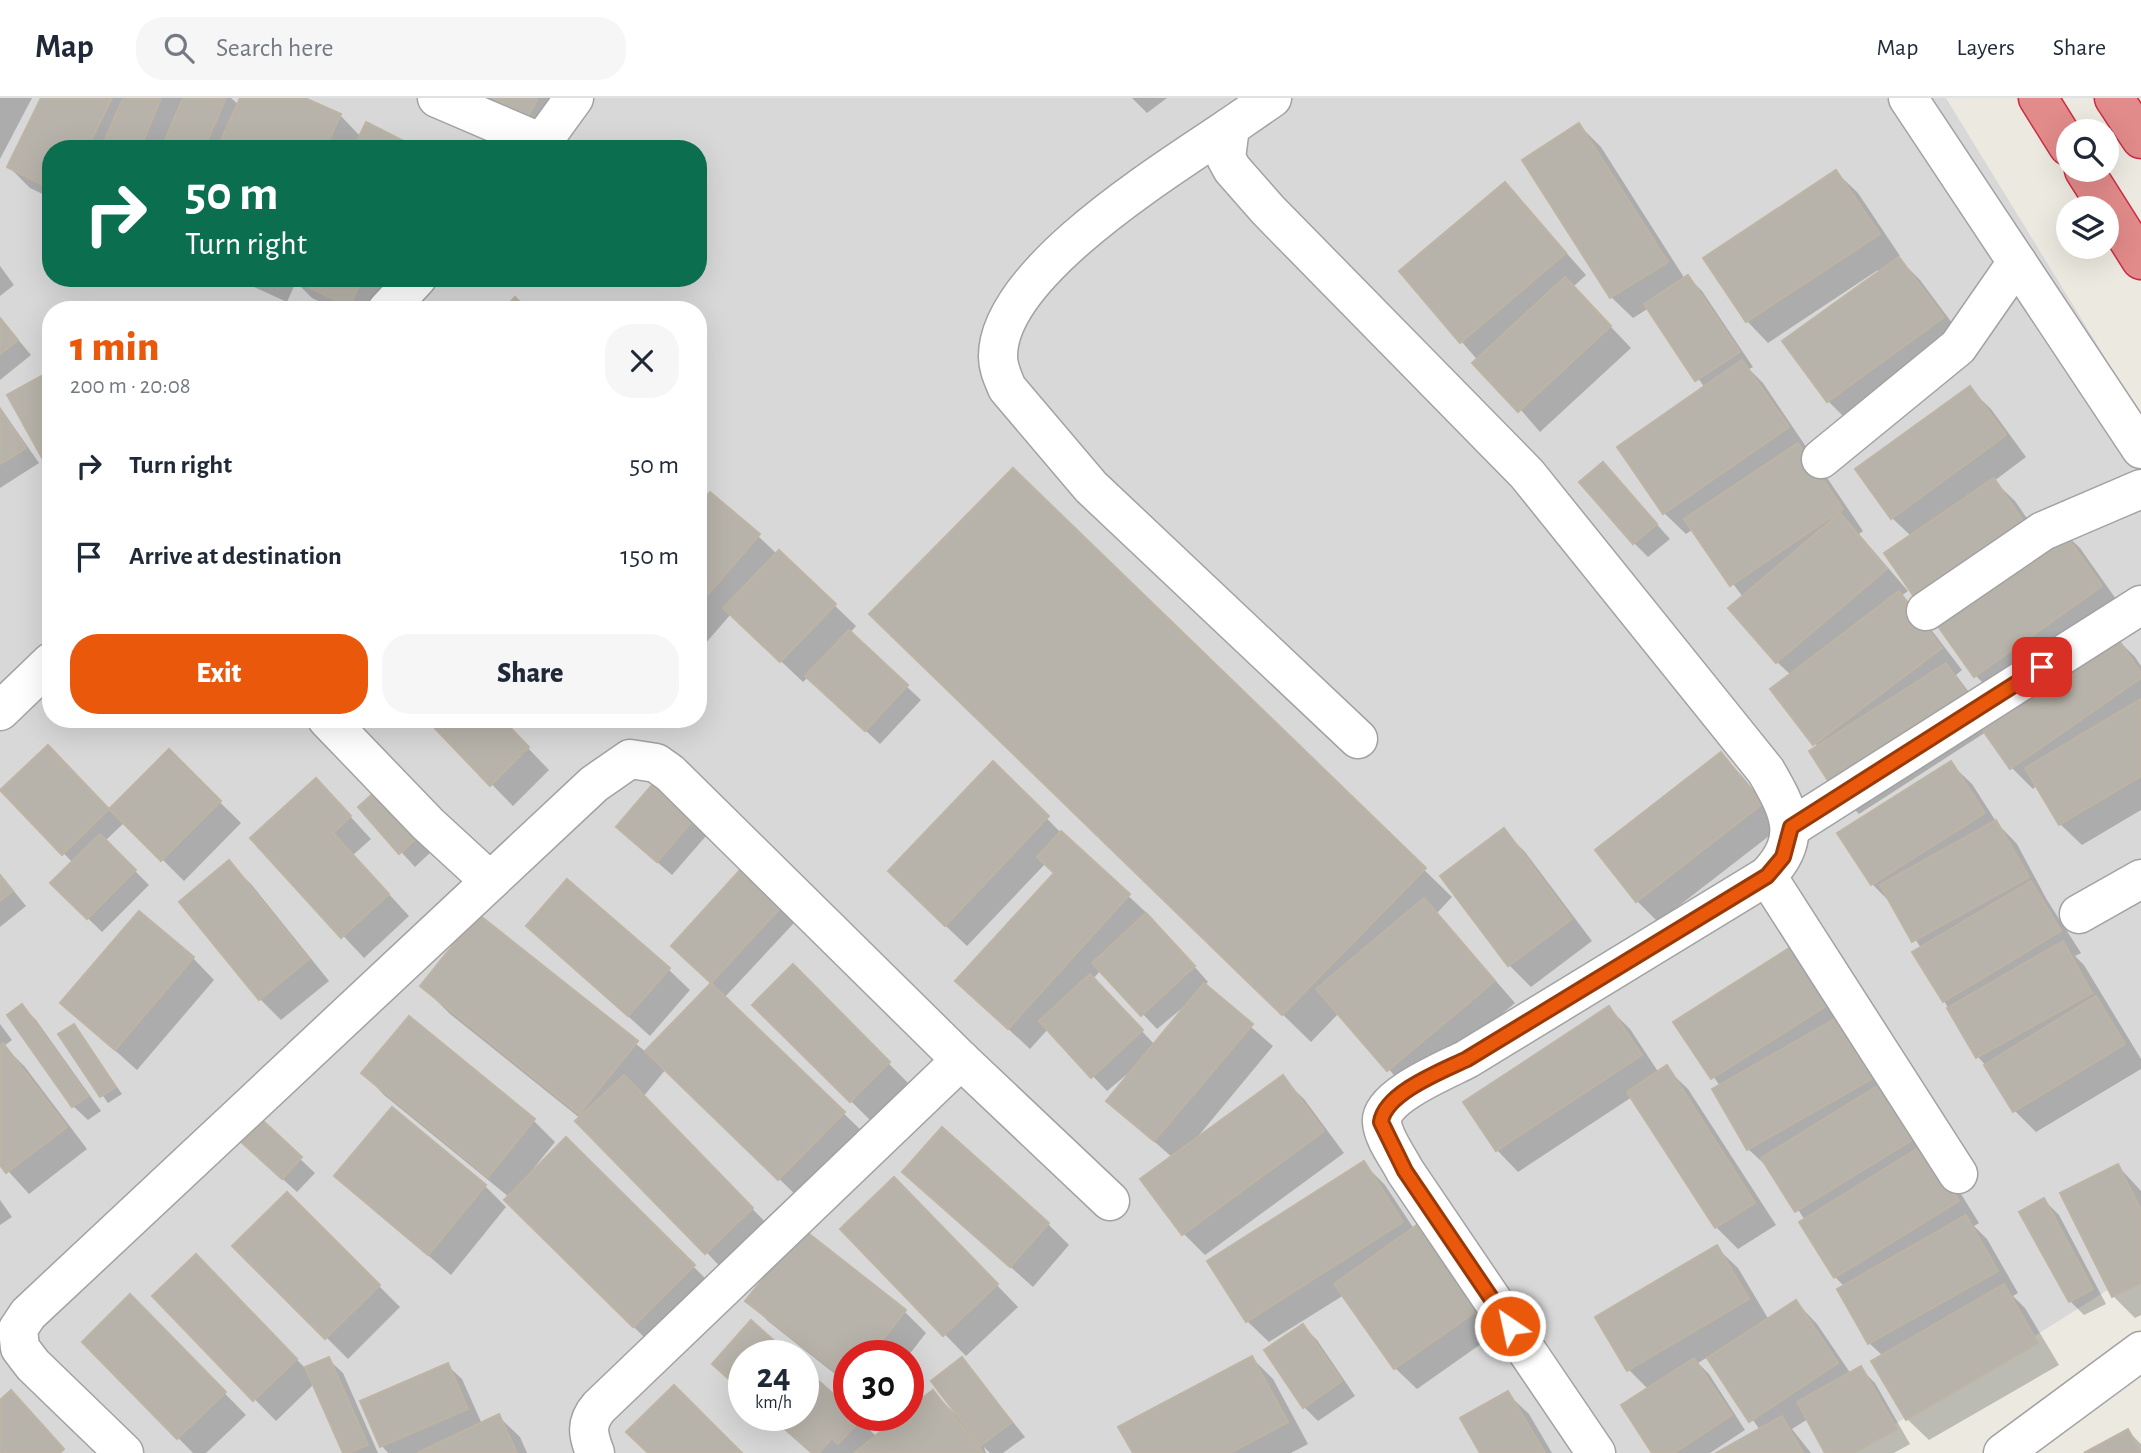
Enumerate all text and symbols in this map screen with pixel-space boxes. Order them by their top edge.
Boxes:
search box [136,17,626,80]
icon: search [160,29,198,67]
text: Map [35,31,94,64]
text: Search here [216,35,334,61]
text: Map [1876,36,1918,60]
text: Layers [1956,36,2015,60]
text: Share [2053,36,2106,60]
map controls [2056,119,2119,259]
button: search [2056,119,2119,182]
icon: right [70,168,161,259]
text: 50 m [185,170,279,219]
button: layers [2056,196,2119,259]
text: Turn right [185,228,307,260]
button: close [605,324,679,398]
text: 1 min [70,326,159,368]
text: 200 m · 20:08 [70,375,191,398]
icon: right [70,447,108,485]
text: Turn right [129,452,232,478]
text: 50 m [629,452,679,478]
icon: arrive [70,538,108,576]
text: Arrive at destination [129,543,342,569]
text: 150 m [620,543,679,569]
button: Exit [70,634,368,714]
button: Share [382,634,679,714]
pin [2012,637,2072,697]
icon: arrive [2023,648,2061,686]
position arrow [1473,1289,1547,1363]
speed limit sign: 30 [833,1340,924,1431]
text: 24 [756,1359,791,1394]
text: km/h [755,1394,792,1412]

